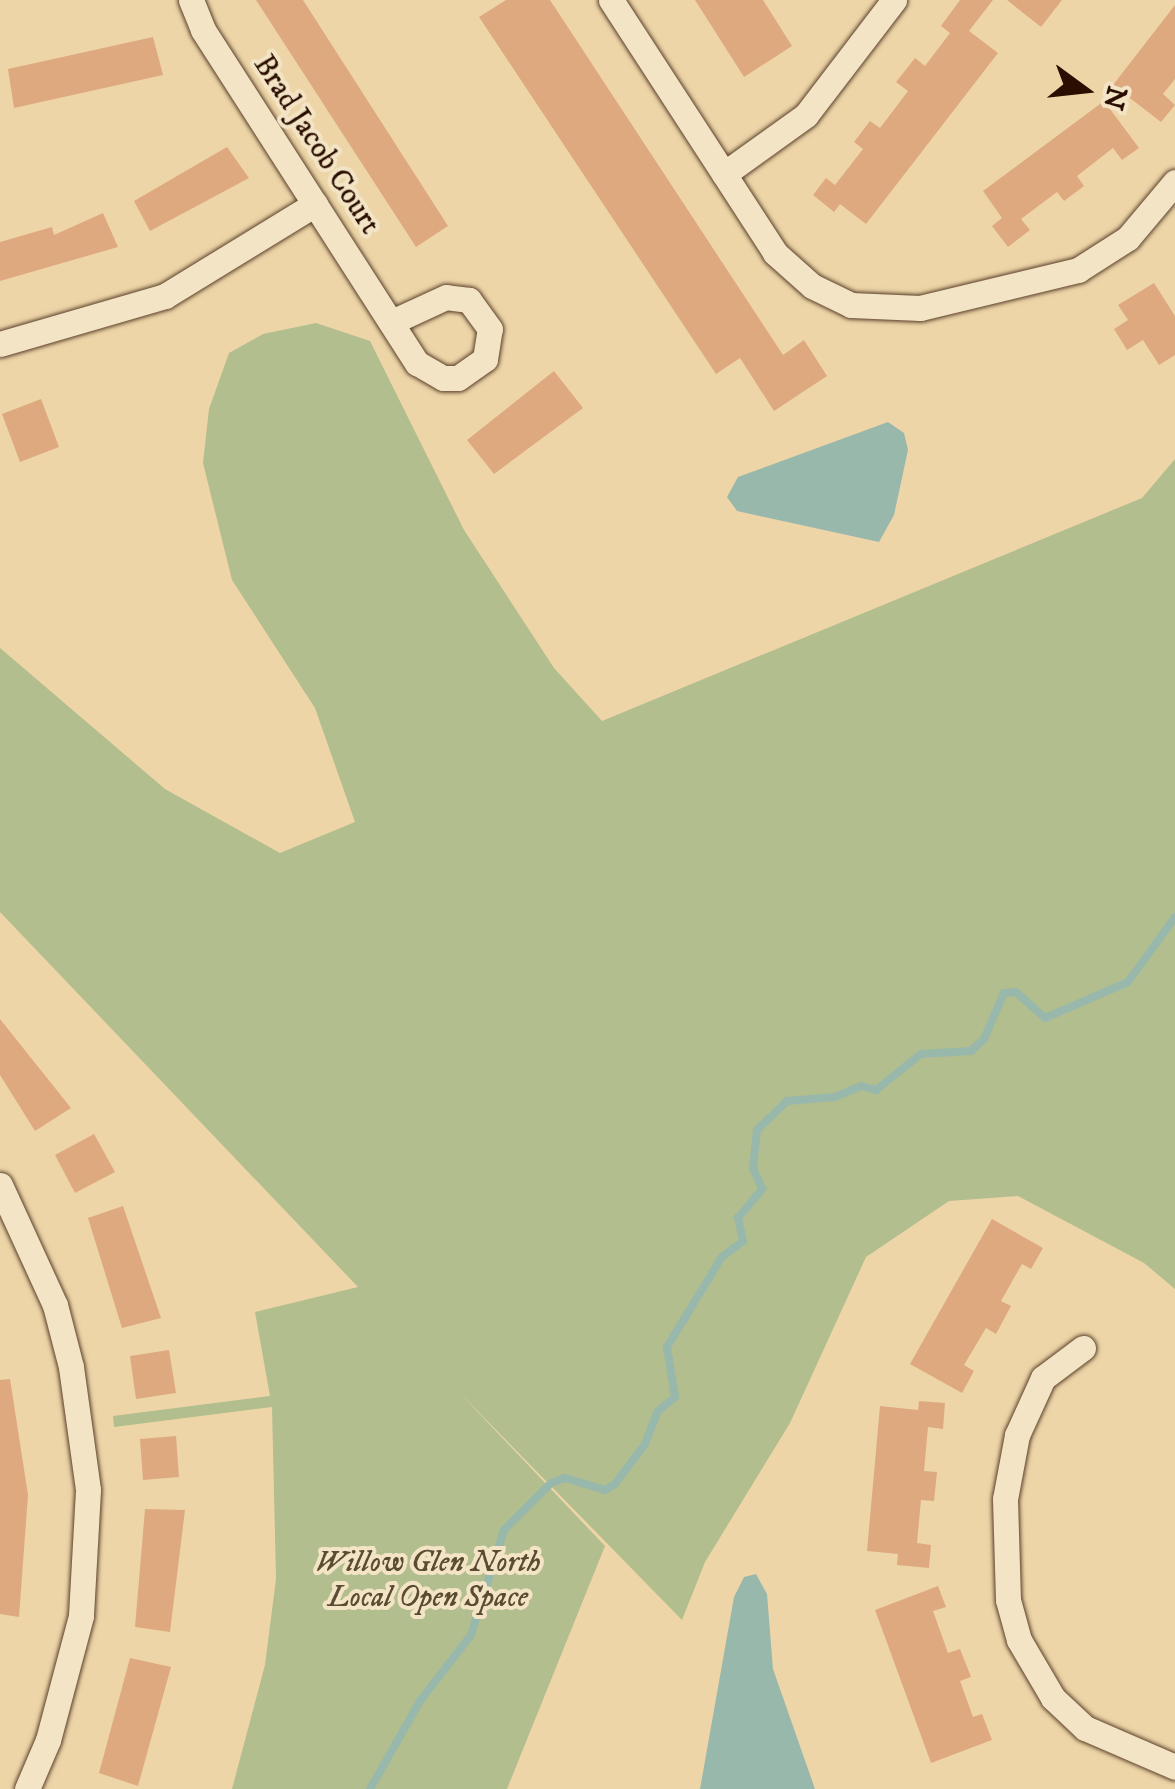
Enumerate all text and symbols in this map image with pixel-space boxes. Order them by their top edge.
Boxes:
north arrow [1035,40,1135,140]
street label: Brad Jacob Court [245,49,387,241]
text: N [1095,82,1134,114]
park label: Willow Glen North Local Open Space [315,1545,541,1616]

